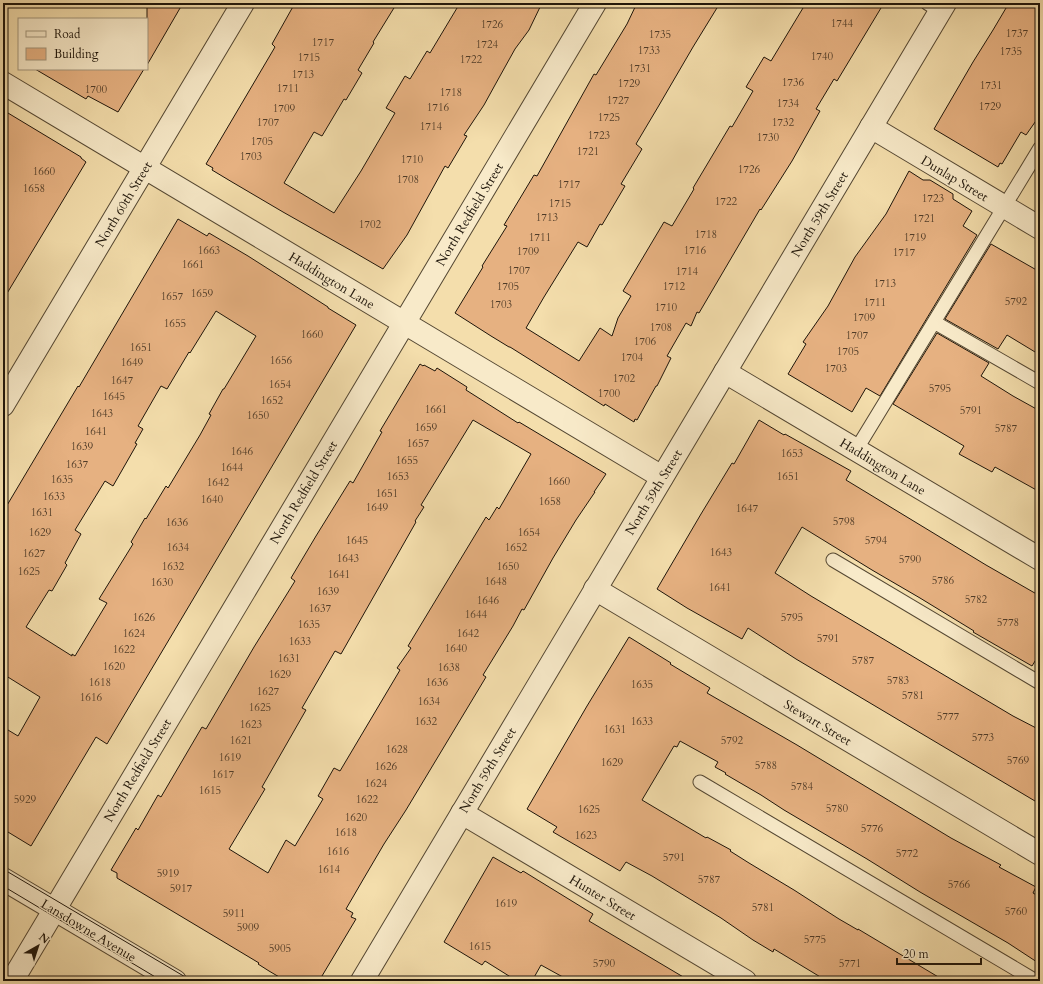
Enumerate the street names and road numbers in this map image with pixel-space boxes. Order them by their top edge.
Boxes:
street label: Dunlap Street [917,152,992,206]
street label: North 60th Street [91,158,157,251]
street label: North Redfield Street [432,159,508,270]
street label: North 59th Street [787,168,853,261]
street label: Haddington Lane [285,248,378,314]
street label: Haddington Lane [836,434,929,500]
street label: North Redfield Street [266,437,342,548]
street label: North 59th Street [621,446,687,539]
street label: Stewart Street [780,696,855,750]
street label: North Redfield Street [100,715,176,826]
street label: North 59th Street [455,724,521,817]
street label: Hunter Street [566,871,639,925]
street label: Lansdowne Avenue [37,895,140,967]

